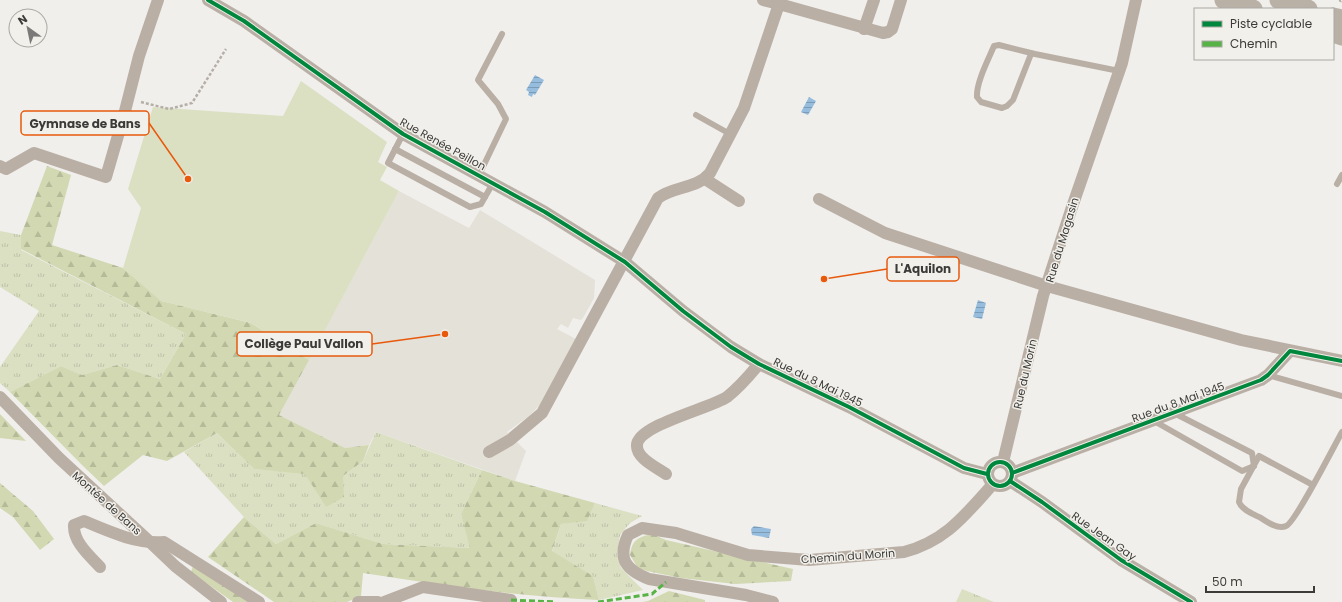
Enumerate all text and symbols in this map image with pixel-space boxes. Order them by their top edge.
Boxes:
north arrow [8,8,48,48]
legend [1194,8,1334,60]
text: N [15,11,30,29]
text: Piste cyclable [1230,15,1312,32]
text: Chemin [1230,35,1277,52]
callout: Gymnase de Bans [21,111,149,135]
street label: Rue Renée Peillon [397,114,489,174]
text: Gymnase de Bans [29,115,141,132]
street label: Rue du Magasin [1041,196,1083,284]
callout: L'Aquilon [887,257,959,281]
text: L'Aquilon [895,260,951,277]
callout: Collège Paul Vallon [237,332,372,356]
text: Collège Paul Vallon [245,335,363,352]
street label: Rue du Morin [1009,337,1041,411]
street label: Rue du 8 Mai 1945 [771,353,865,411]
street label: Rue du 8 Mai 1945 [1129,378,1227,426]
street label: Montée de Bans [69,468,145,539]
street label: Rue Jean Gay [1068,508,1140,565]
street label: Chemin du Morin [800,545,896,567]
scale bar [1206,568,1314,594]
text: 50 m [1212,573,1243,590]

